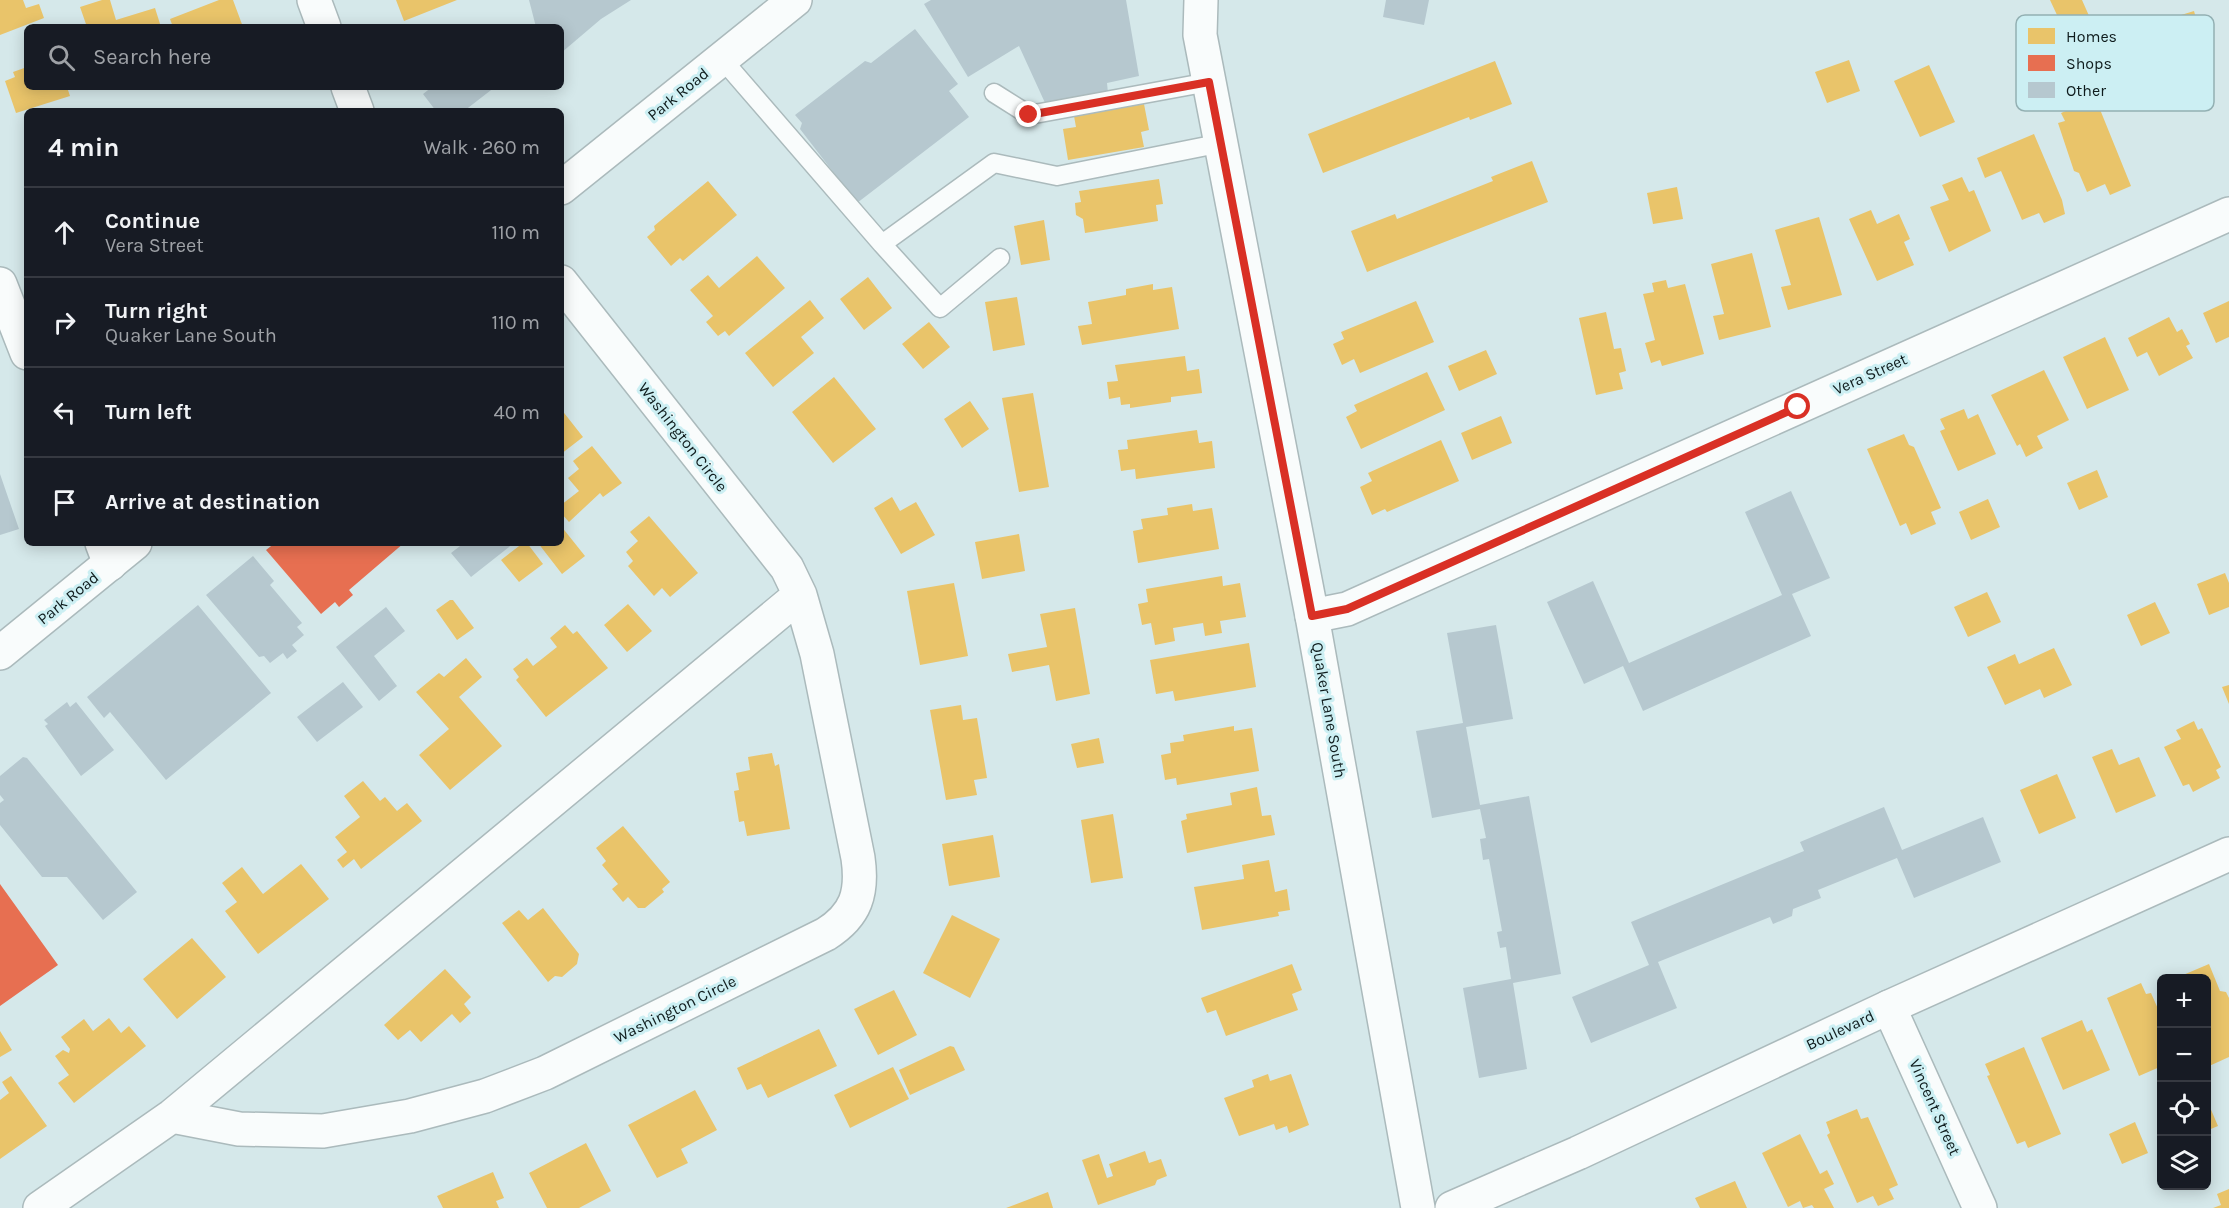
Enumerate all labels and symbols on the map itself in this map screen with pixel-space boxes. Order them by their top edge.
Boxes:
legend [2016,15,2214,111]
text: Homes [2066,27,2117,46]
text: Shops [2066,54,2112,73]
street label: Park Road [644,64,712,124]
text: Other [2066,81,2106,100]
route end [1015,101,1041,127]
street label: Vera Street [1830,349,1910,399]
street label: Washington Circle [634,378,732,496]
route start [1784,393,1810,419]
street label: Park Road [34,568,102,628]
street label: Quaker Lane South [1308,641,1350,779]
street label: Washington Circle [611,971,739,1047]
street label: Boulevard [1803,1006,1877,1054]
street label: Vincent Street [1905,1056,1965,1158]

